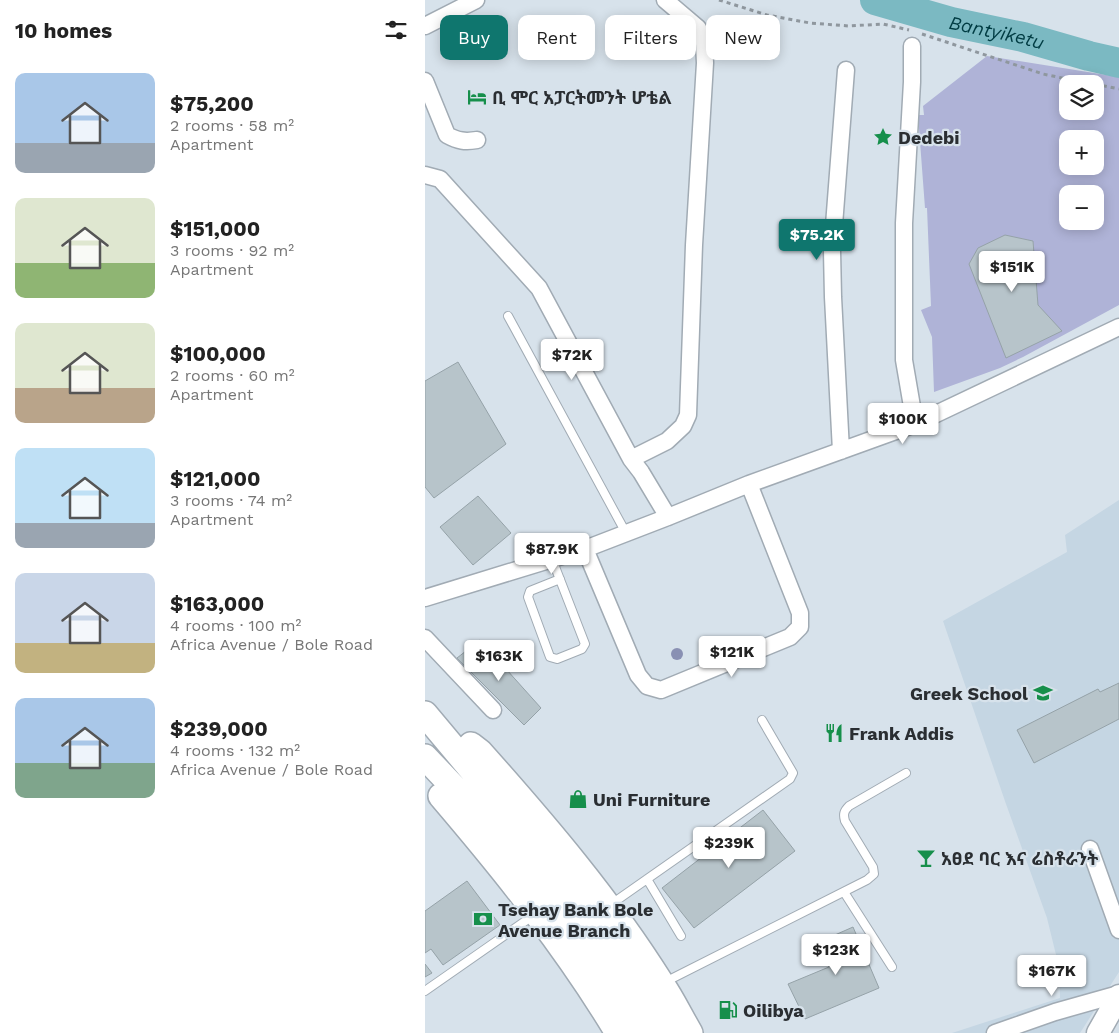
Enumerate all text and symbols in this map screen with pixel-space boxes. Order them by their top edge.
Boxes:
water label: Bantyiketu [947,10,1047,54]
chip: Buy [440,15,508,60]
chip: Rent [518,15,595,60]
chip: Filters [605,15,696,60]
chip: New [706,15,780,60]
icon: filters [382,16,410,44]
text: 10 homes [15,18,112,43]
map controls [1059,75,1104,230]
button: layers [1059,75,1104,120]
hotel icon: ቢ ሞር አፓርትመንት ሆቴል [466,86,488,108]
place label: ቢ ሞር አፓርትመንት ሆቴል [492,87,672,108]
text: $75,200 [170,91,254,116]
icon: home [55,93,115,153]
text: 2 rooms · 58 m² [170,116,294,135]
place icon: Dedebi [872,126,894,148]
place label: Dedebi [898,127,960,148]
button: + [1059,130,1104,175]
text: Apartment [170,135,253,154]
button: − [1059,185,1104,230]
text: $151,000 [170,216,260,241]
icon: home [55,218,115,278]
pin: $75.2K [776,218,858,261]
text: $75.2K [790,225,844,244]
text: 3 rooms · 92 m² [170,241,294,260]
pin: $151K [977,250,1047,293]
text: $151K [990,257,1034,276]
text: Apartment [170,260,253,279]
pin: $72K [542,338,602,381]
text: $100,000 [170,341,266,366]
icon: home [55,343,115,403]
text: $72K [552,345,592,364]
text: 2 rooms · 60 m² [170,366,295,385]
text: Apartment [170,385,253,404]
pin: $100K [868,402,938,445]
text: $100K [879,409,927,428]
text: $121,000 [170,466,261,491]
icon: home [55,468,115,528]
text: 3 rooms · 74 m² [170,491,292,510]
text: Apartment [170,510,253,529]
pin: $87.9K [511,532,593,575]
text: $87.9K [525,539,579,558]
text: $163,000 [170,591,264,616]
icon: home [55,593,115,653]
text: 4 rooms · 100 m² [170,616,301,635]
text: Africa Avenue / Bole Road [170,635,373,654]
pin: $121K [697,636,767,678]
pin: $163K [464,640,534,682]
text: $121K [710,642,754,661]
text: $163K [475,646,523,665]
school or university icon: Greek School [1032,682,1054,704]
place label: Greek School [910,683,1028,704]
text: $239,000 [170,716,268,741]
icon: home [55,718,115,778]
restaurant icon: Frank Addis [823,722,845,744]
place label: Frank Addis [849,723,954,744]
text: 4 rooms · 132 m² [170,741,300,760]
text: Africa Avenue / Bole Road [170,760,373,779]
shop icon: Uni Furniture [567,788,589,810]
place label: Uni Furniture [593,789,710,810]
pin: $239K [694,826,764,869]
text: $239K [704,833,754,852]
bar icon: አፀደ ባር እና ሬስቶራንት [915,847,937,869]
place label: አፀደ ባር እና ሬስቶራንት [941,848,1098,869]
place label: Tsehay Bank Bole Avenue Branch [498,899,653,941]
bank icon: Tsehay Bank Bole Avenue Branch [472,908,494,930]
pin: $123K [801,934,871,976]
text: $123K [812,940,860,959]
pin: $167K [1017,954,1087,997]
text: $167K [1028,961,1076,980]
fuel station icon: Oilibya [717,999,739,1021]
place label: Oilibya [743,1000,804,1021]

